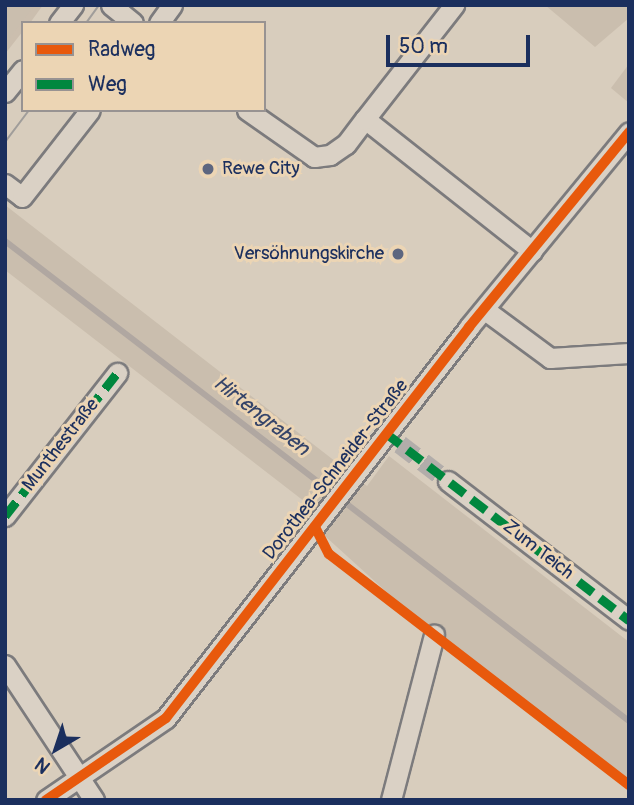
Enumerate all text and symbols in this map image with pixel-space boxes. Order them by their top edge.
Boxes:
legend [21,21,266,112]
scale bar [389,21,532,65]
text: 50 m [399,33,448,60]
text: Radweg [88,36,155,63]
text: Weg [88,71,127,98]
place label: Rewe City [222,158,300,180]
marker: Rewe City [200,161,216,177]
place label: Versöhnungskirche [234,243,384,265]
marker: Versöhnungskirche [390,246,406,262]
water label: Hirtengraben [208,371,314,461]
street label: Dorothea-Schneider-Straße [259,375,413,565]
street label: Munthestraße [18,394,104,496]
street label: Zum Teich [498,515,578,585]
north arrow [21,714,91,784]
text: N [30,752,55,779]

